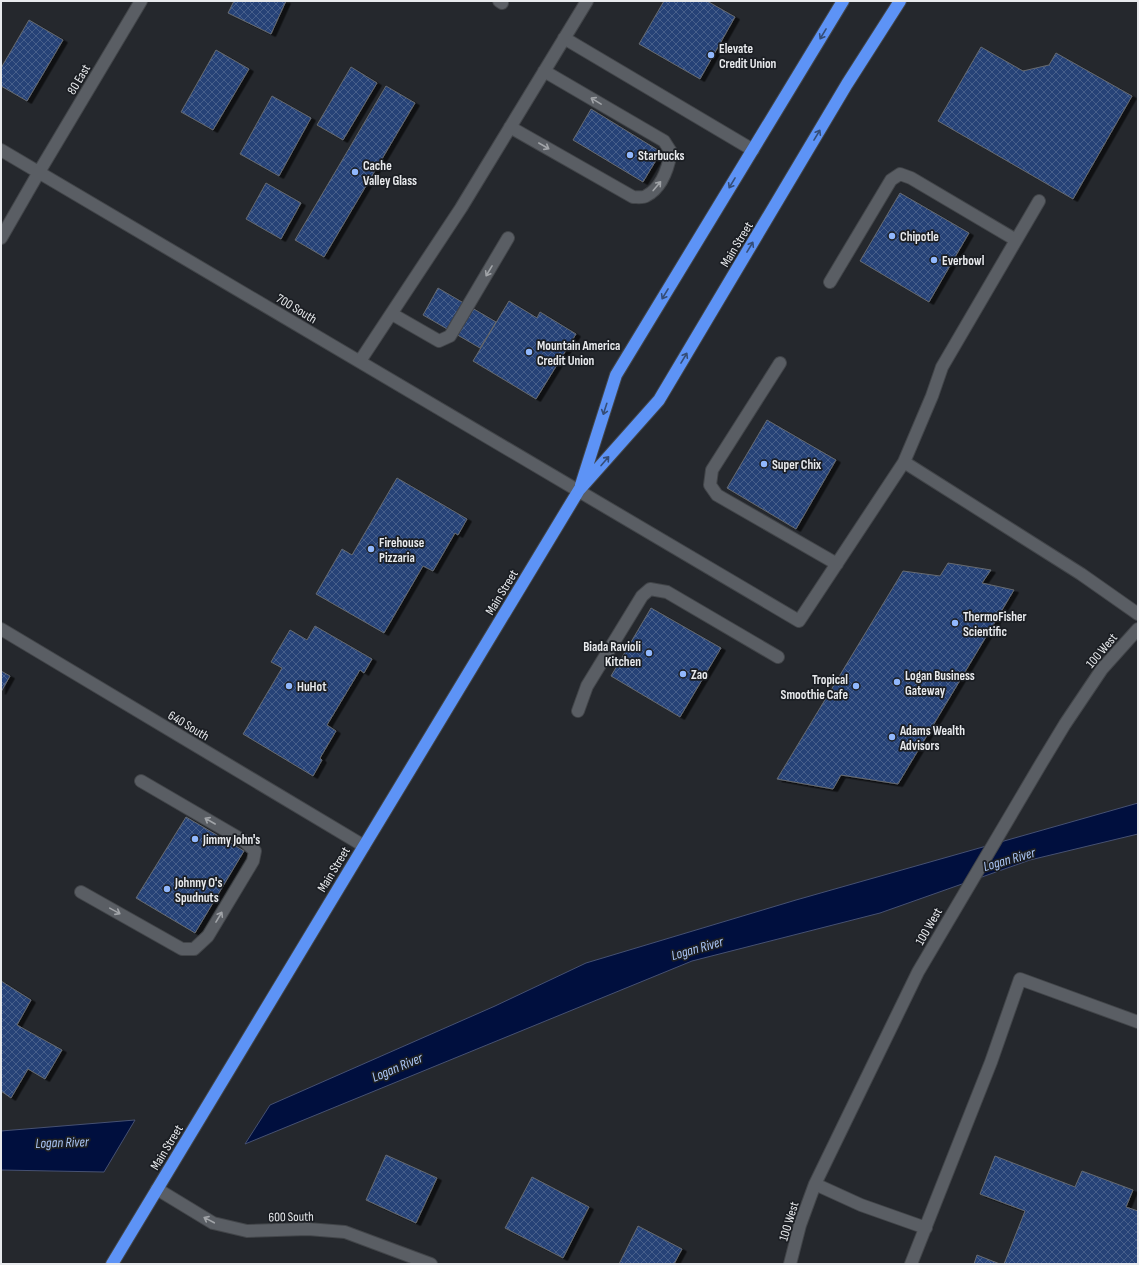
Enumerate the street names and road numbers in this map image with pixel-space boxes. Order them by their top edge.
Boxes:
street label: 80 East [64,61,94,98]
street label: Main Street [717,219,757,270]
street label: 700 South [273,290,320,327]
street label: Main Street [482,567,522,618]
street label: 100 West [1083,630,1121,671]
street label: 640 South [165,707,212,744]
street label: Main Street [314,844,354,895]
street label: 100 West [912,905,946,948]
street label: Main Street [147,1122,187,1173]
street label: 100 West [775,1200,803,1243]
street label: 600 South [268,1209,314,1225]

